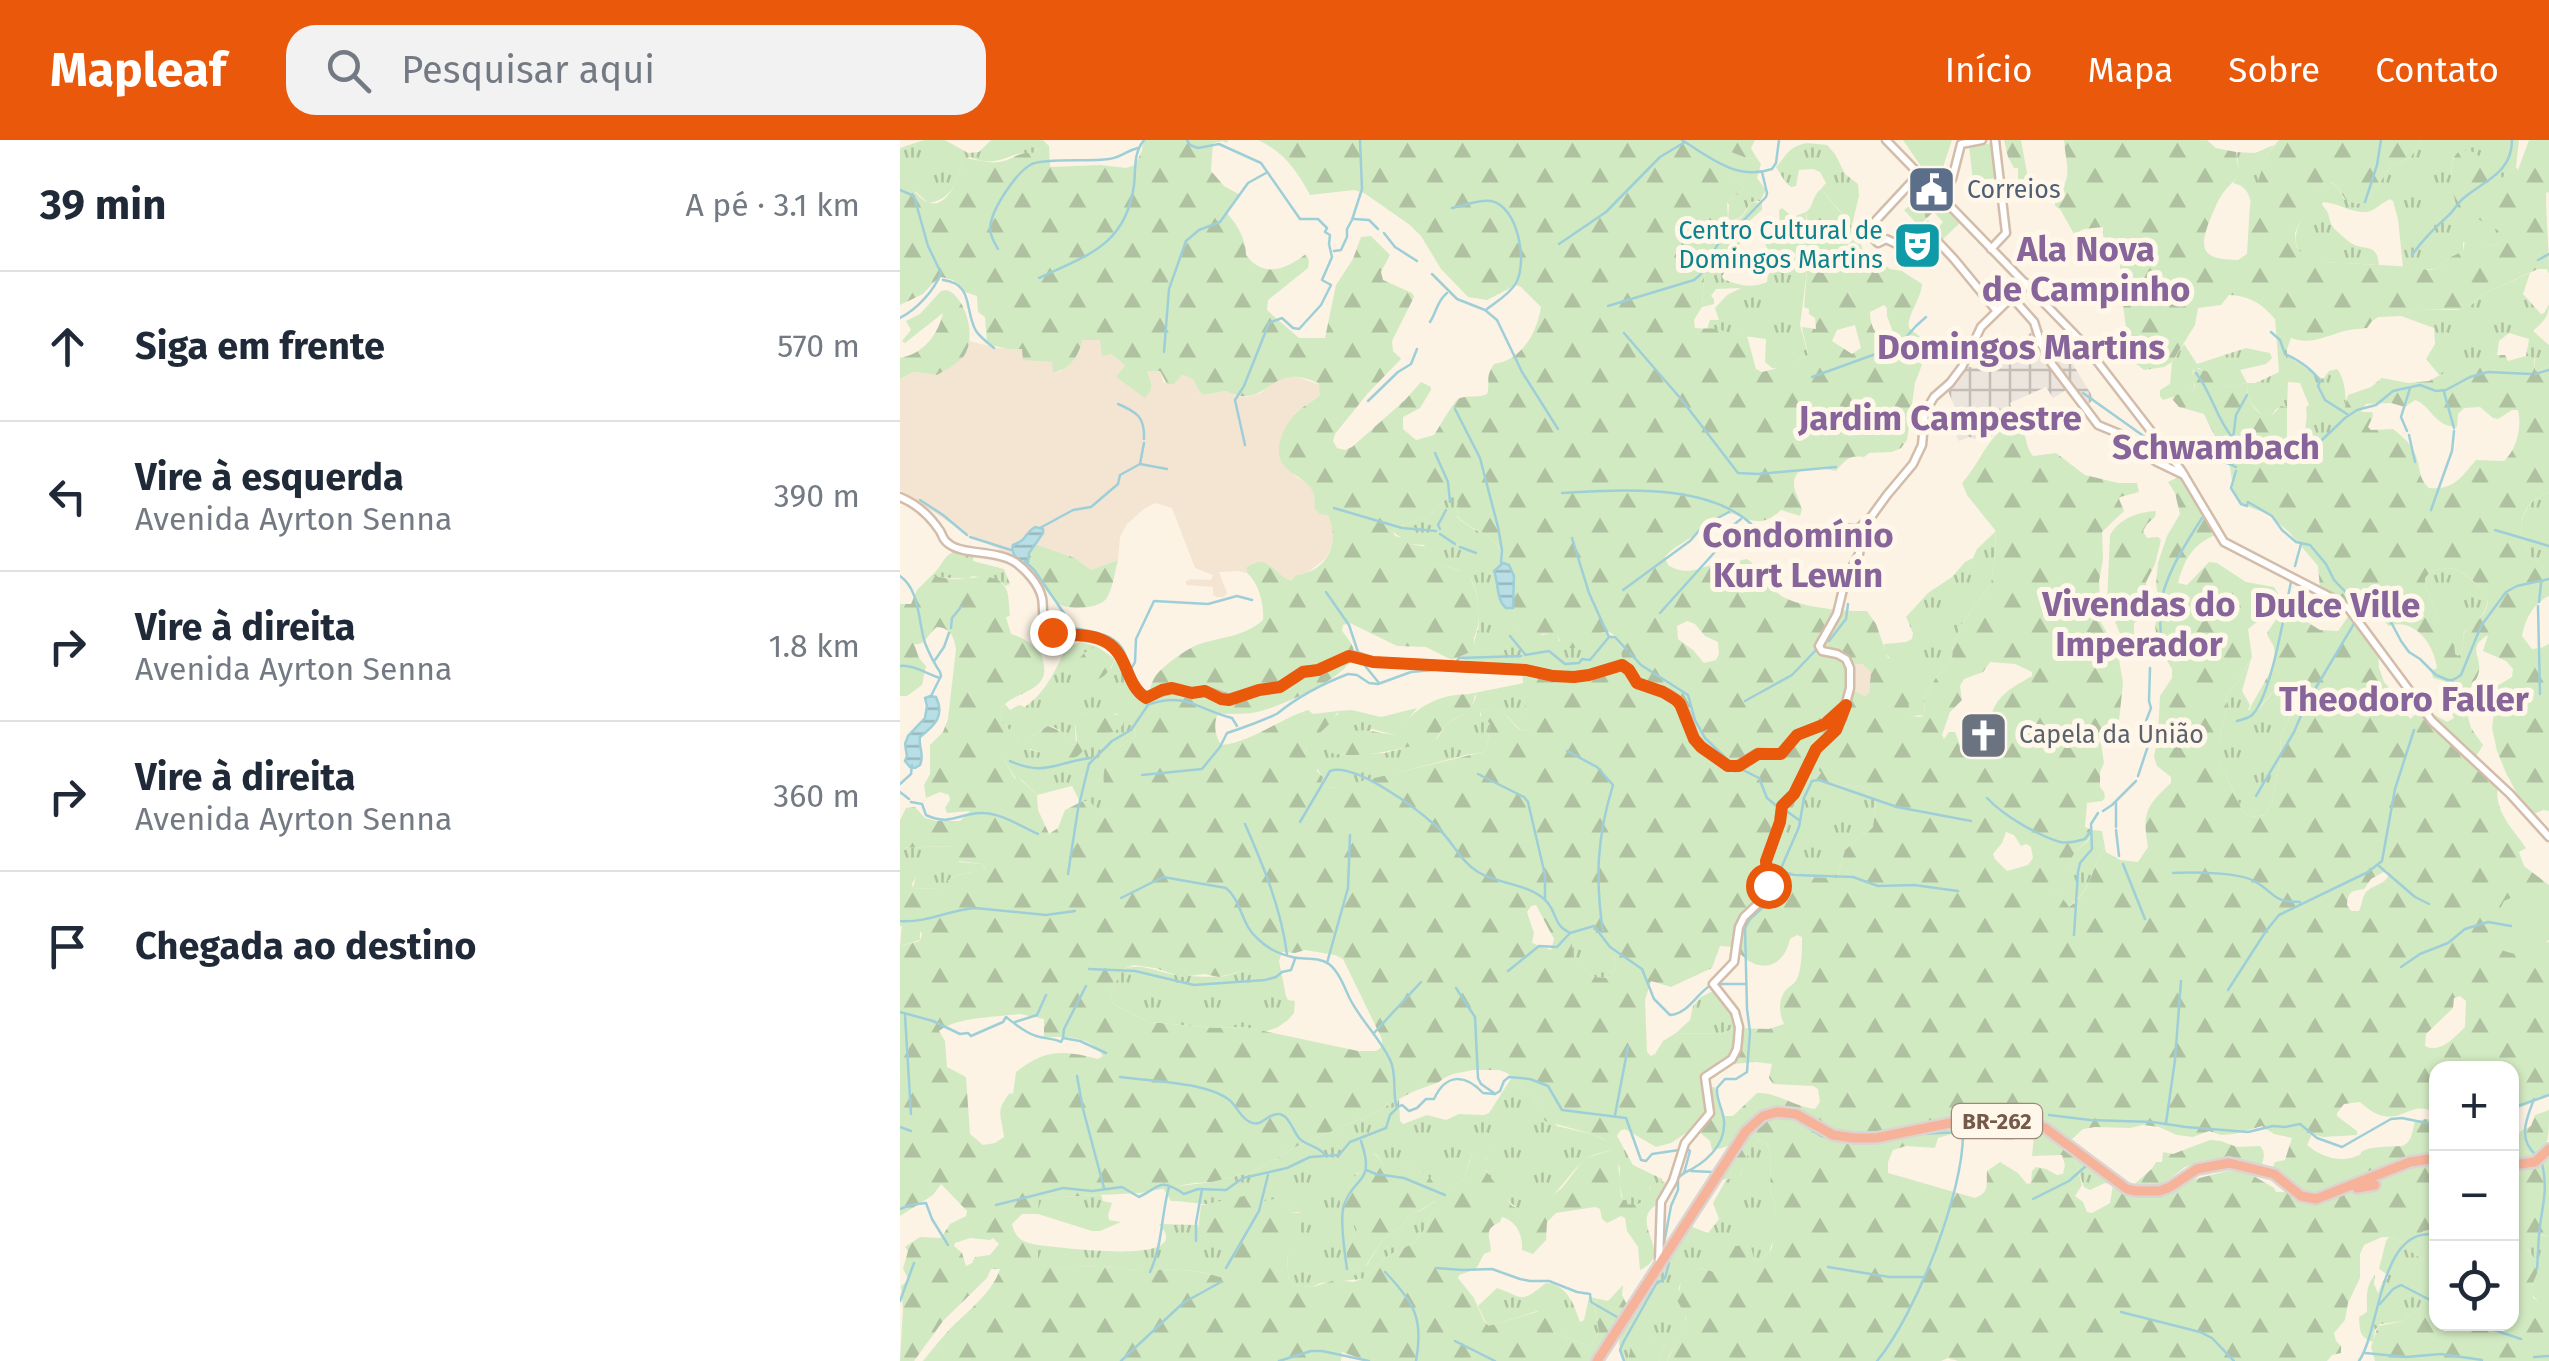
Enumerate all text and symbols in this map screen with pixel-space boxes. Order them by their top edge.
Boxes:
search box [286,25,986,115]
text: Mapleaf [50,41,226,99]
icon: search [321,43,376,98]
text: Pesquisar aqui [401,47,655,93]
text: Início [1945,49,2033,91]
text: Mapa [2088,49,2173,91]
text: Sobre [2228,49,2320,91]
text: Contato [2375,49,2499,91]
public building icon: Correios [1906,164,1958,216]
place label: Correios [1967,175,2061,205]
text: 39 min [40,180,166,230]
text: A pé · 3.1 km [686,186,860,224]
place label: Centro Cultural de Domingos Martins [1678,216,1883,275]
theatre icon: Centro Cultural de Domingos Martins [1892,219,1944,271]
district label: Ala Nova de Campinho [1982,228,2190,310]
icon: ahead [40,319,95,374]
text: Siga em frente [135,323,385,369]
district label: Domingos Martins [1877,326,2165,368]
text: 570 m [777,327,860,365]
district label: Jardim Campestre [1797,397,2082,439]
district label: Schwambach [2112,426,2320,468]
text: Vire à esquerda [135,454,404,500]
icon: left [40,469,95,524]
text: 390 m [774,477,860,515]
text: Avenida Ayrton Senna [135,500,452,538]
district label: Condomínio Kurt Lewin [1702,514,1894,596]
district label: Vivendas do Imperador [2041,583,2236,665]
district label: Dulce Ville [2254,584,2420,626]
text: Vire à direita [135,604,356,650]
route end [1030,610,1076,656]
icon: right [40,619,95,674]
text: 1.8 km [769,627,860,665]
text: Avenida Ayrton Senna [135,650,452,688]
district label: Theodoro Faller [2279,678,2530,720]
church icon: Capela da União [1958,709,2010,761]
place label: Capela da União [2019,720,2204,750]
text: Vire à direita [135,754,356,800]
icon: right [40,769,95,824]
text: 360 m [773,777,860,815]
text: Avenida Ayrton Senna [135,800,452,838]
route start [1746,863,1792,909]
icon: arrive [40,919,95,974]
text: Chegada ao destino [135,923,477,969]
map controls [2429,1061,2519,1331]
button: + [2429,1061,2519,1151]
road number: BR-262 [1952,1104,2042,1138]
button: − [2429,1151,2519,1241]
button: locate [2429,1241,2519,1331]

